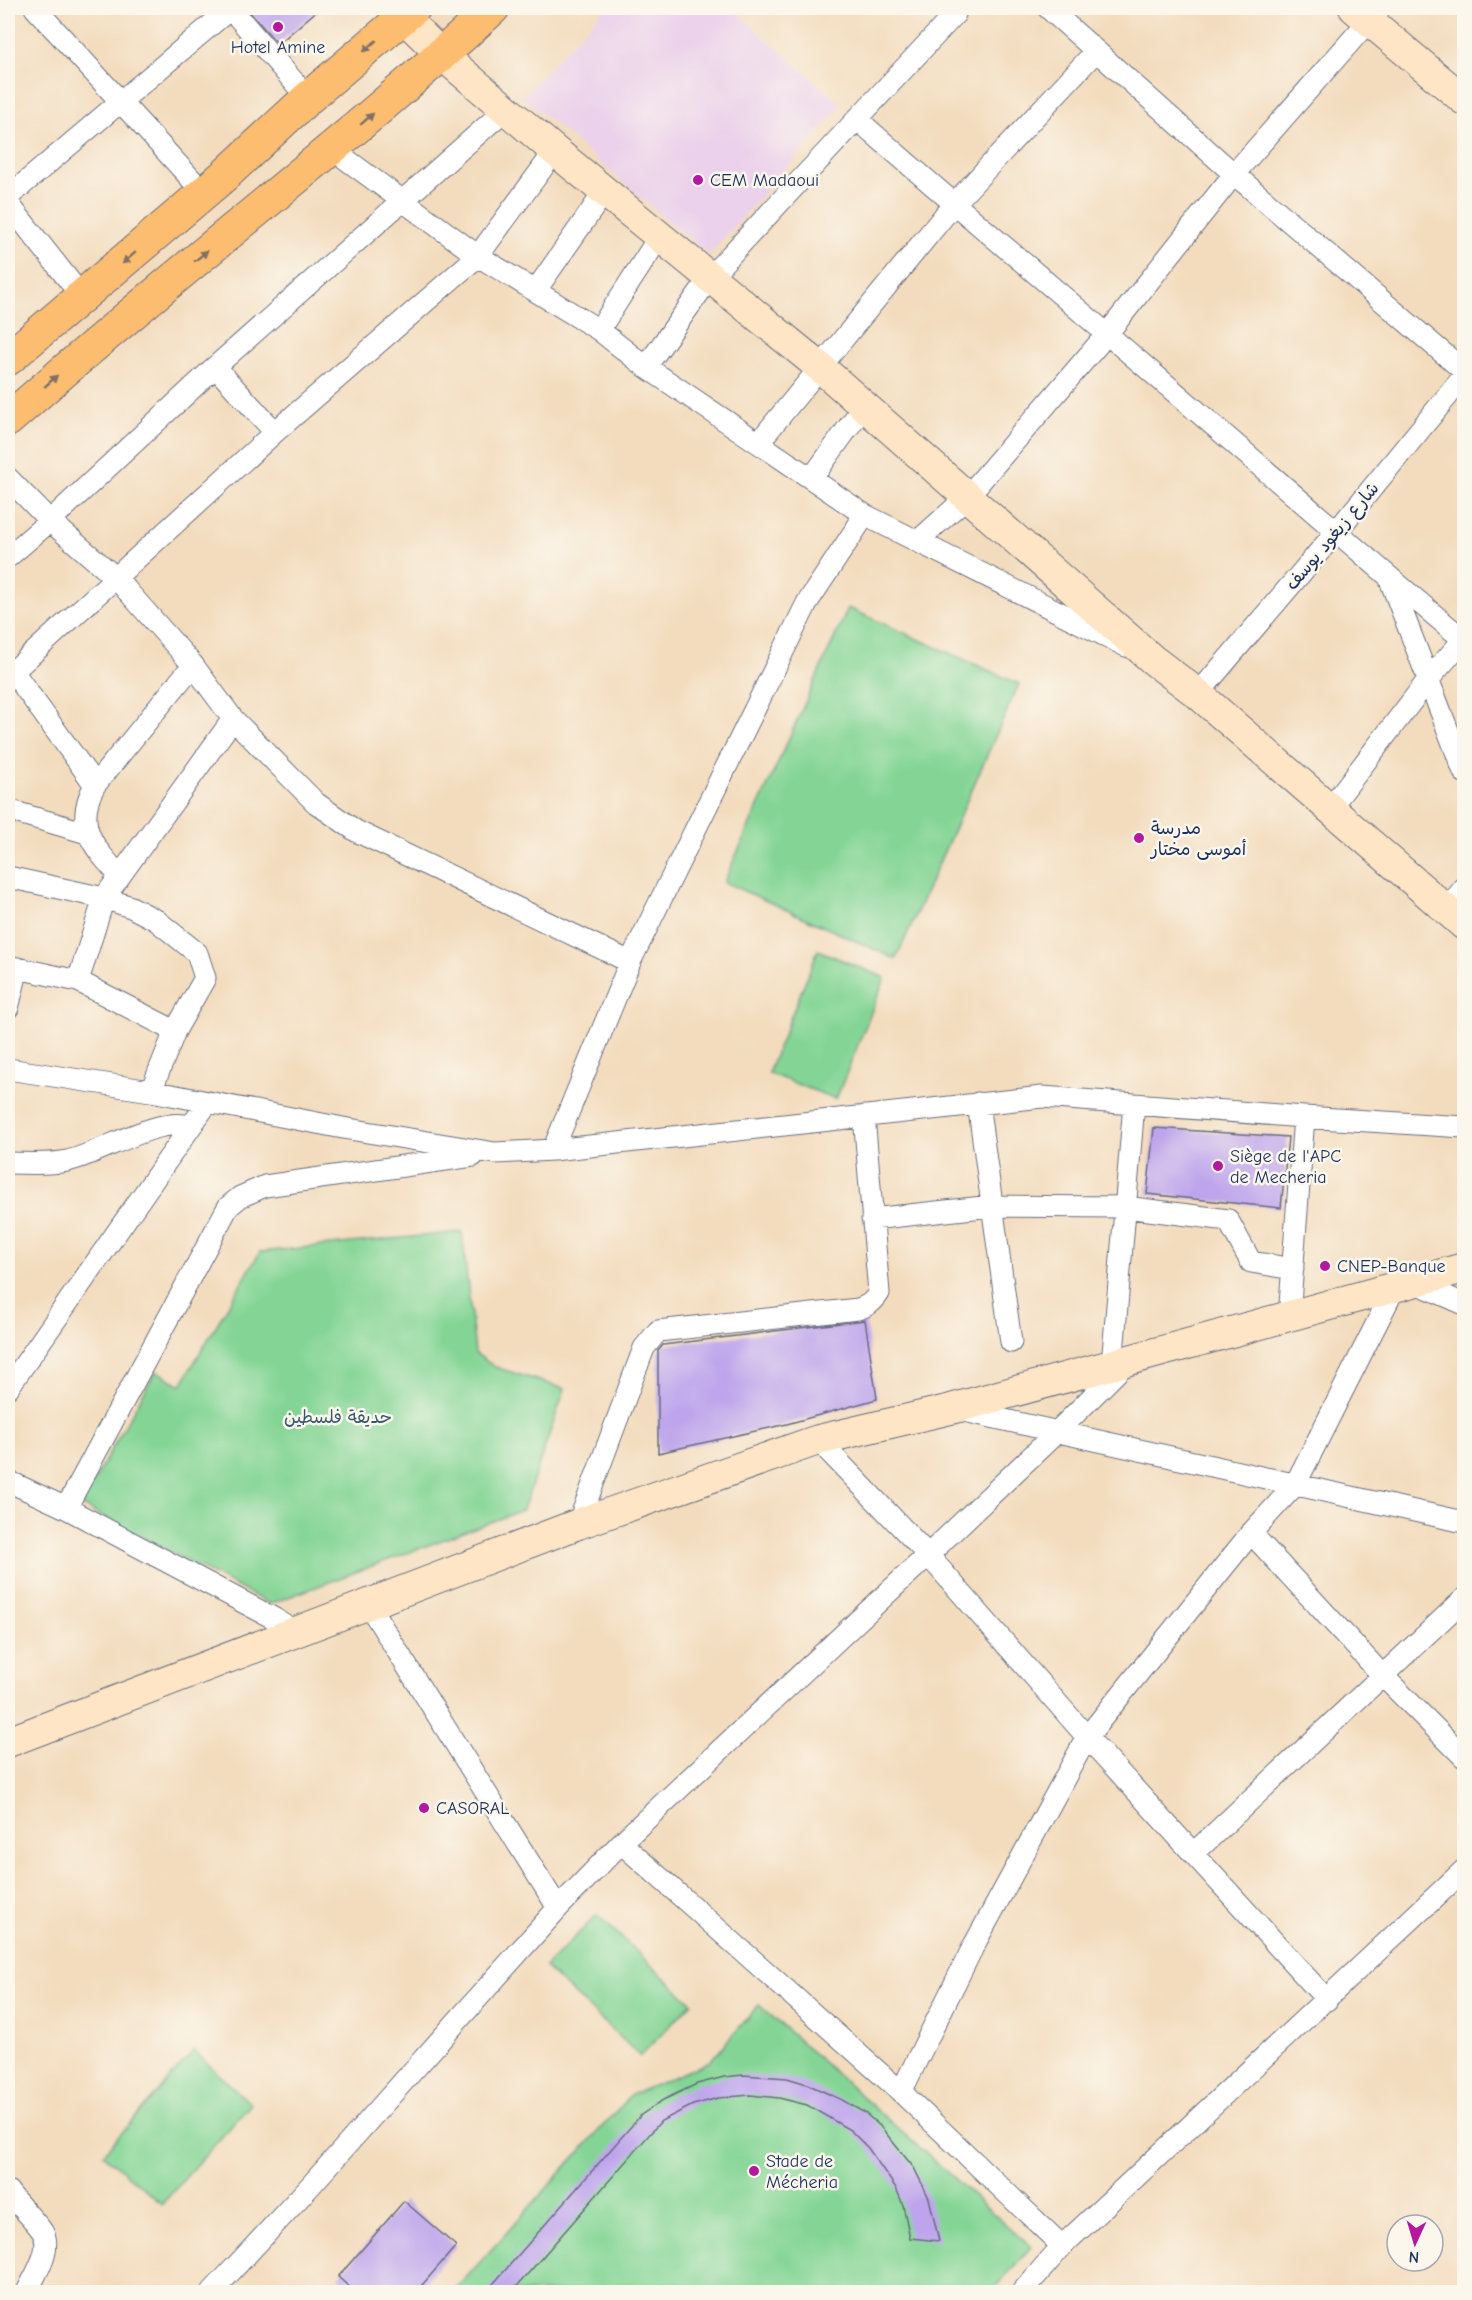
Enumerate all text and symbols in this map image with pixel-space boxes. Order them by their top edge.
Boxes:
marker: Hotel Amine [271,20,285,34]
place label: Hotel Amine [231,37,325,58]
one-way arrow [363,39,378,52]
one-way arrow [359,112,375,125]
place label: CEM Madaoui [710,170,819,191]
marker: CEM Madaoui [691,173,705,187]
one-way arrow [193,250,209,263]
one-way arrow [122,251,137,264]
one-way arrow [43,375,58,388]
street label: شارع زيغود يوسف [1281,478,1384,595]
place label: مدرسة أموسى مختار [1149,818,1247,860]
marker: مدرسة أموسى مختار [1132,831,1146,845]
place label: Siège de l'APC de Mecheria [1230,1146,1341,1188]
marker: Siège de l'APC de Mecheria [1211,1159,1225,1173]
place label: CNEP-Banque [1337,1256,1445,1277]
marker: CNEP-Banque [1318,1259,1332,1273]
park label: حديقة فلسطين [284,1407,392,1428]
place label: CASORAL [436,1798,509,1819]
marker: CASORAL [417,1801,431,1815]
place label: Stade de Mécheria [766,2151,838,2193]
marker: Stade de Mécheria [747,2164,761,2178]
north arrow [1385,2213,1445,2273]
text: N [1408,2248,1420,2266]

